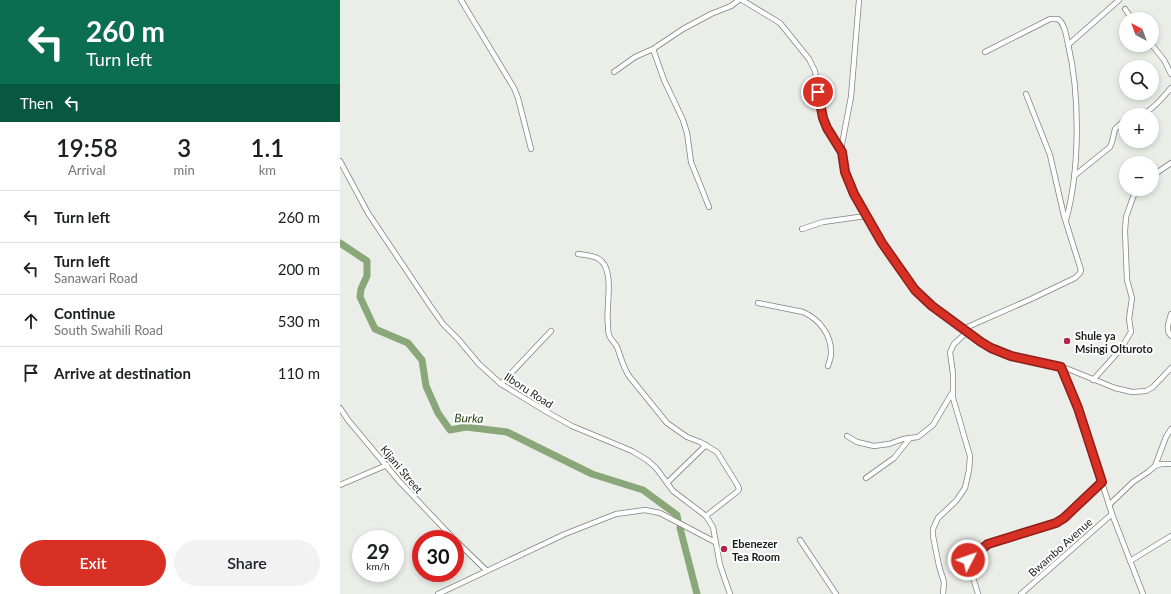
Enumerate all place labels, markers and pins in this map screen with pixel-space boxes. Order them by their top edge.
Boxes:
pin [801,75,835,109]
place label: Shule ya Msingi Olturoto [1075,329,1153,355]
marker: Shule ya Msingi Olturoto [1062,336,1072,346]
place label: Ebenezer Tea Room [732,537,780,563]
marker: Ebenezer Tea Room [719,544,729,554]

